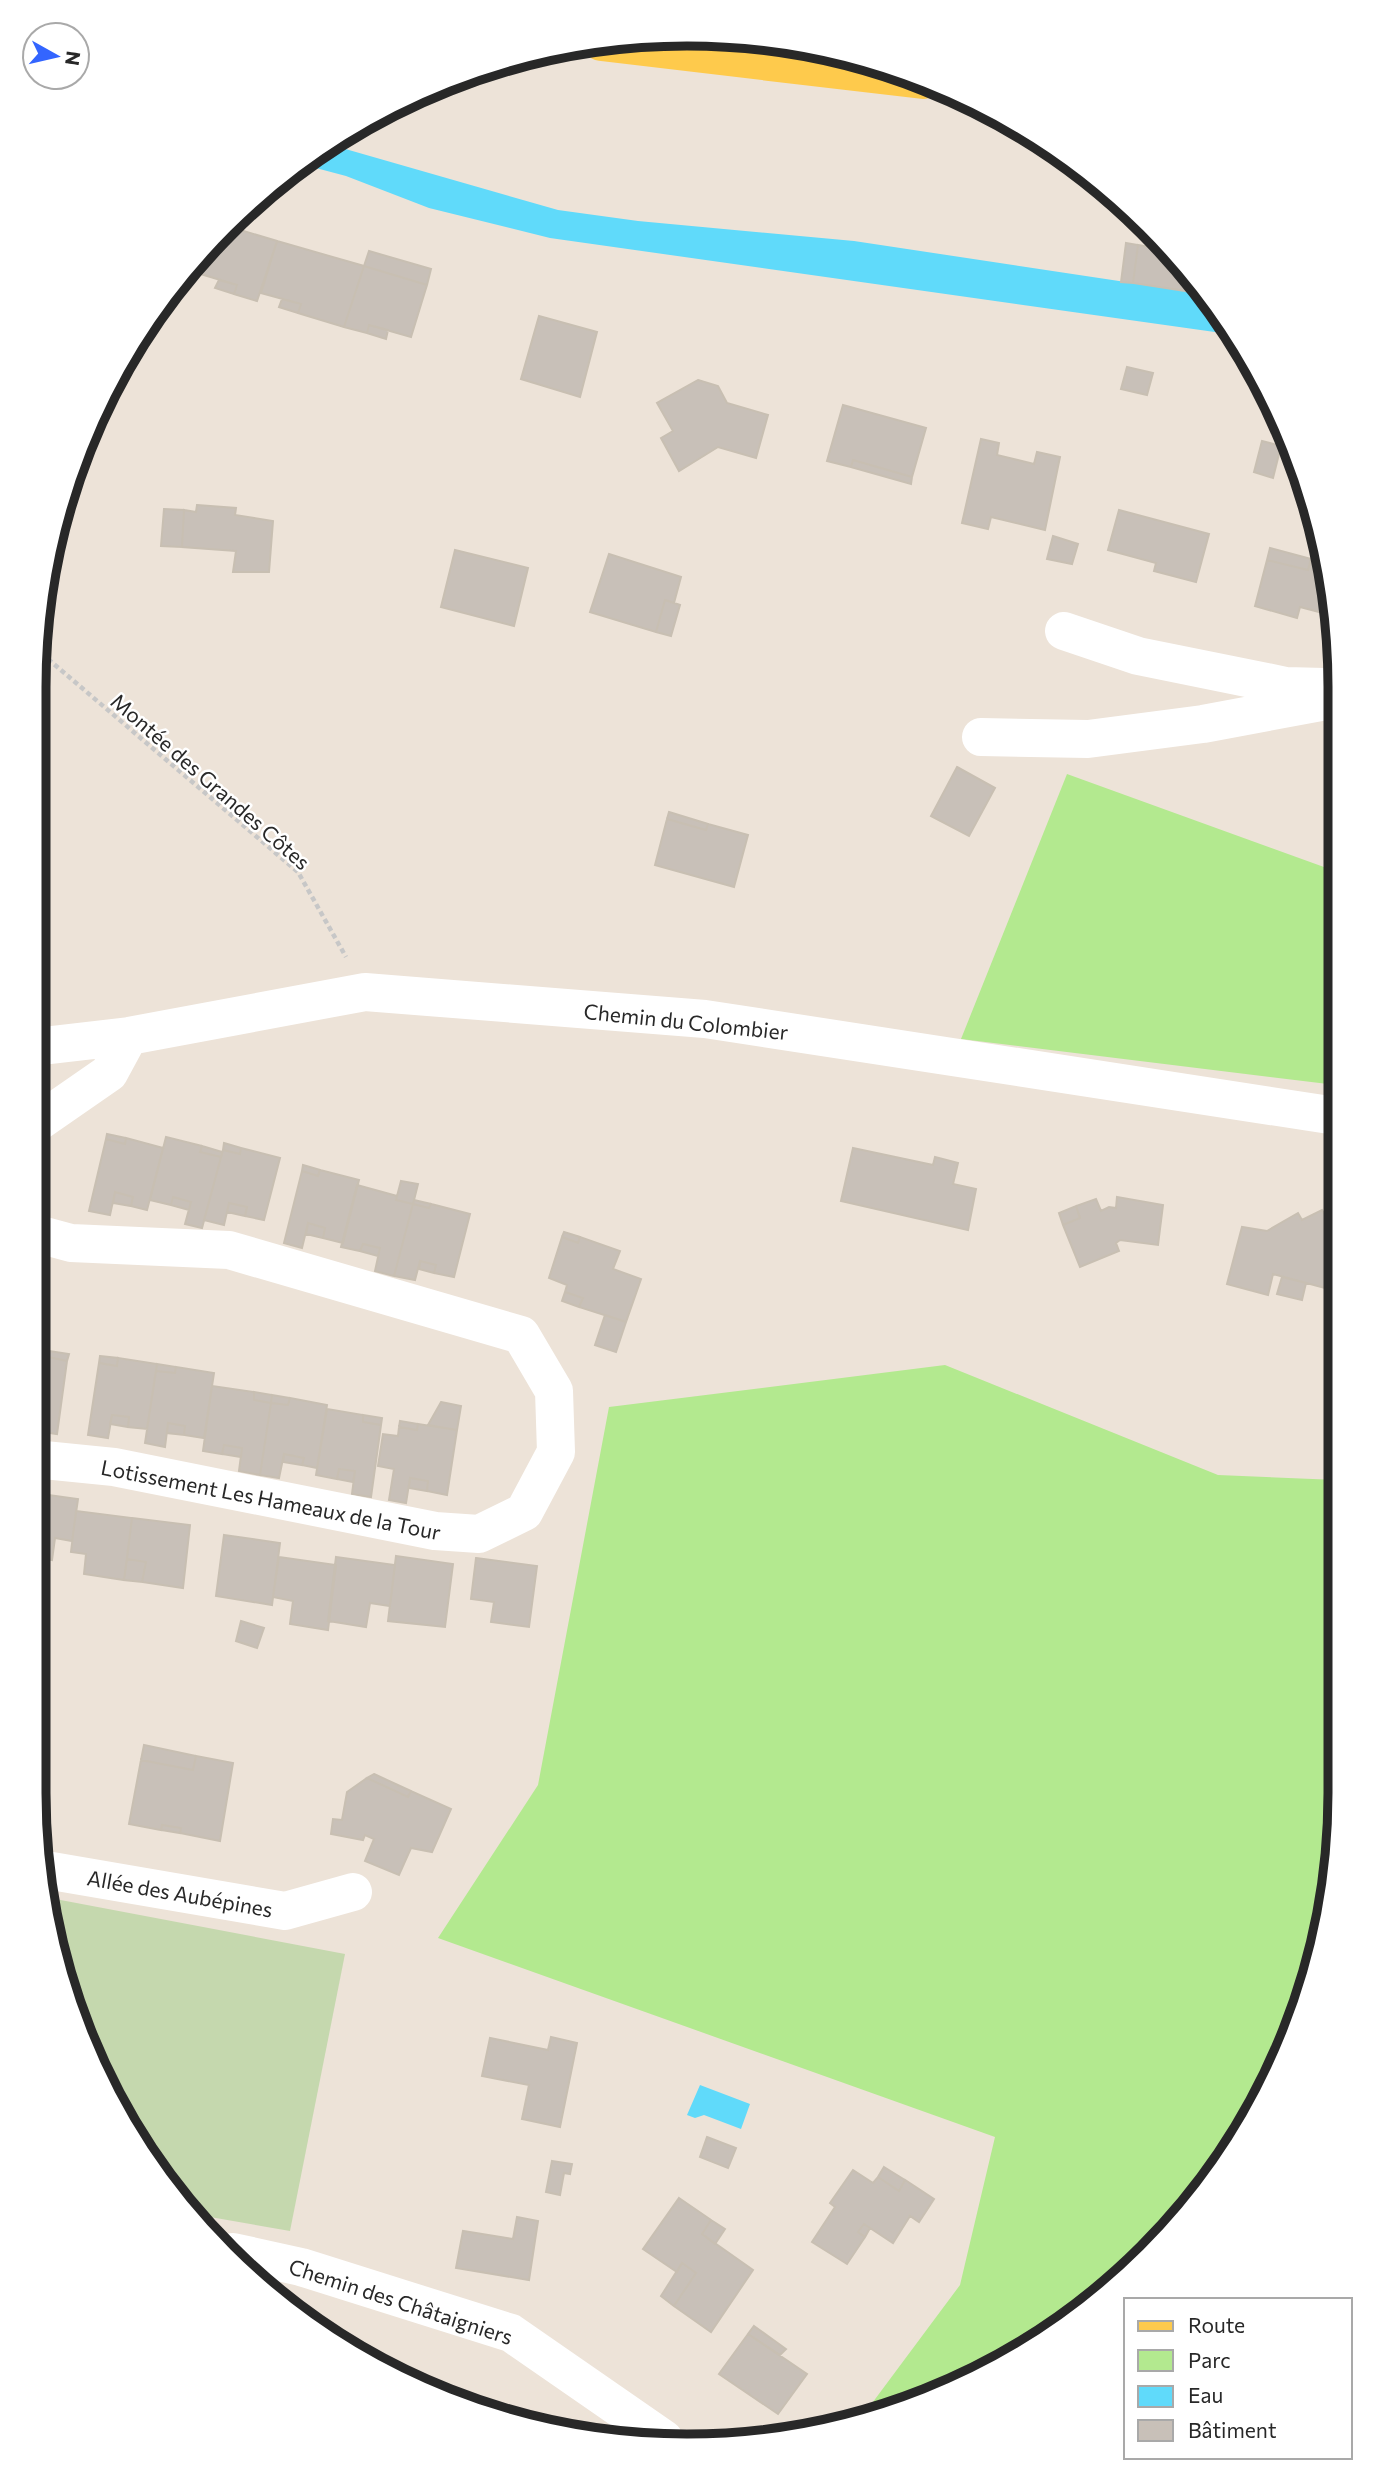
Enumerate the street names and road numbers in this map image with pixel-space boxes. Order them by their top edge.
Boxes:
street label: Montée des Grandes Côtes [106,688,316,874]
street label: Chemin du Colombier [582,998,790,1044]
street label: Lotissement Les Hameaux de la Tour [99,1454,443,1544]
street label: Allée des Aubépines [85,1864,275,1922]
street label: Chemin des Châtaigniers [286,2253,516,2349]

